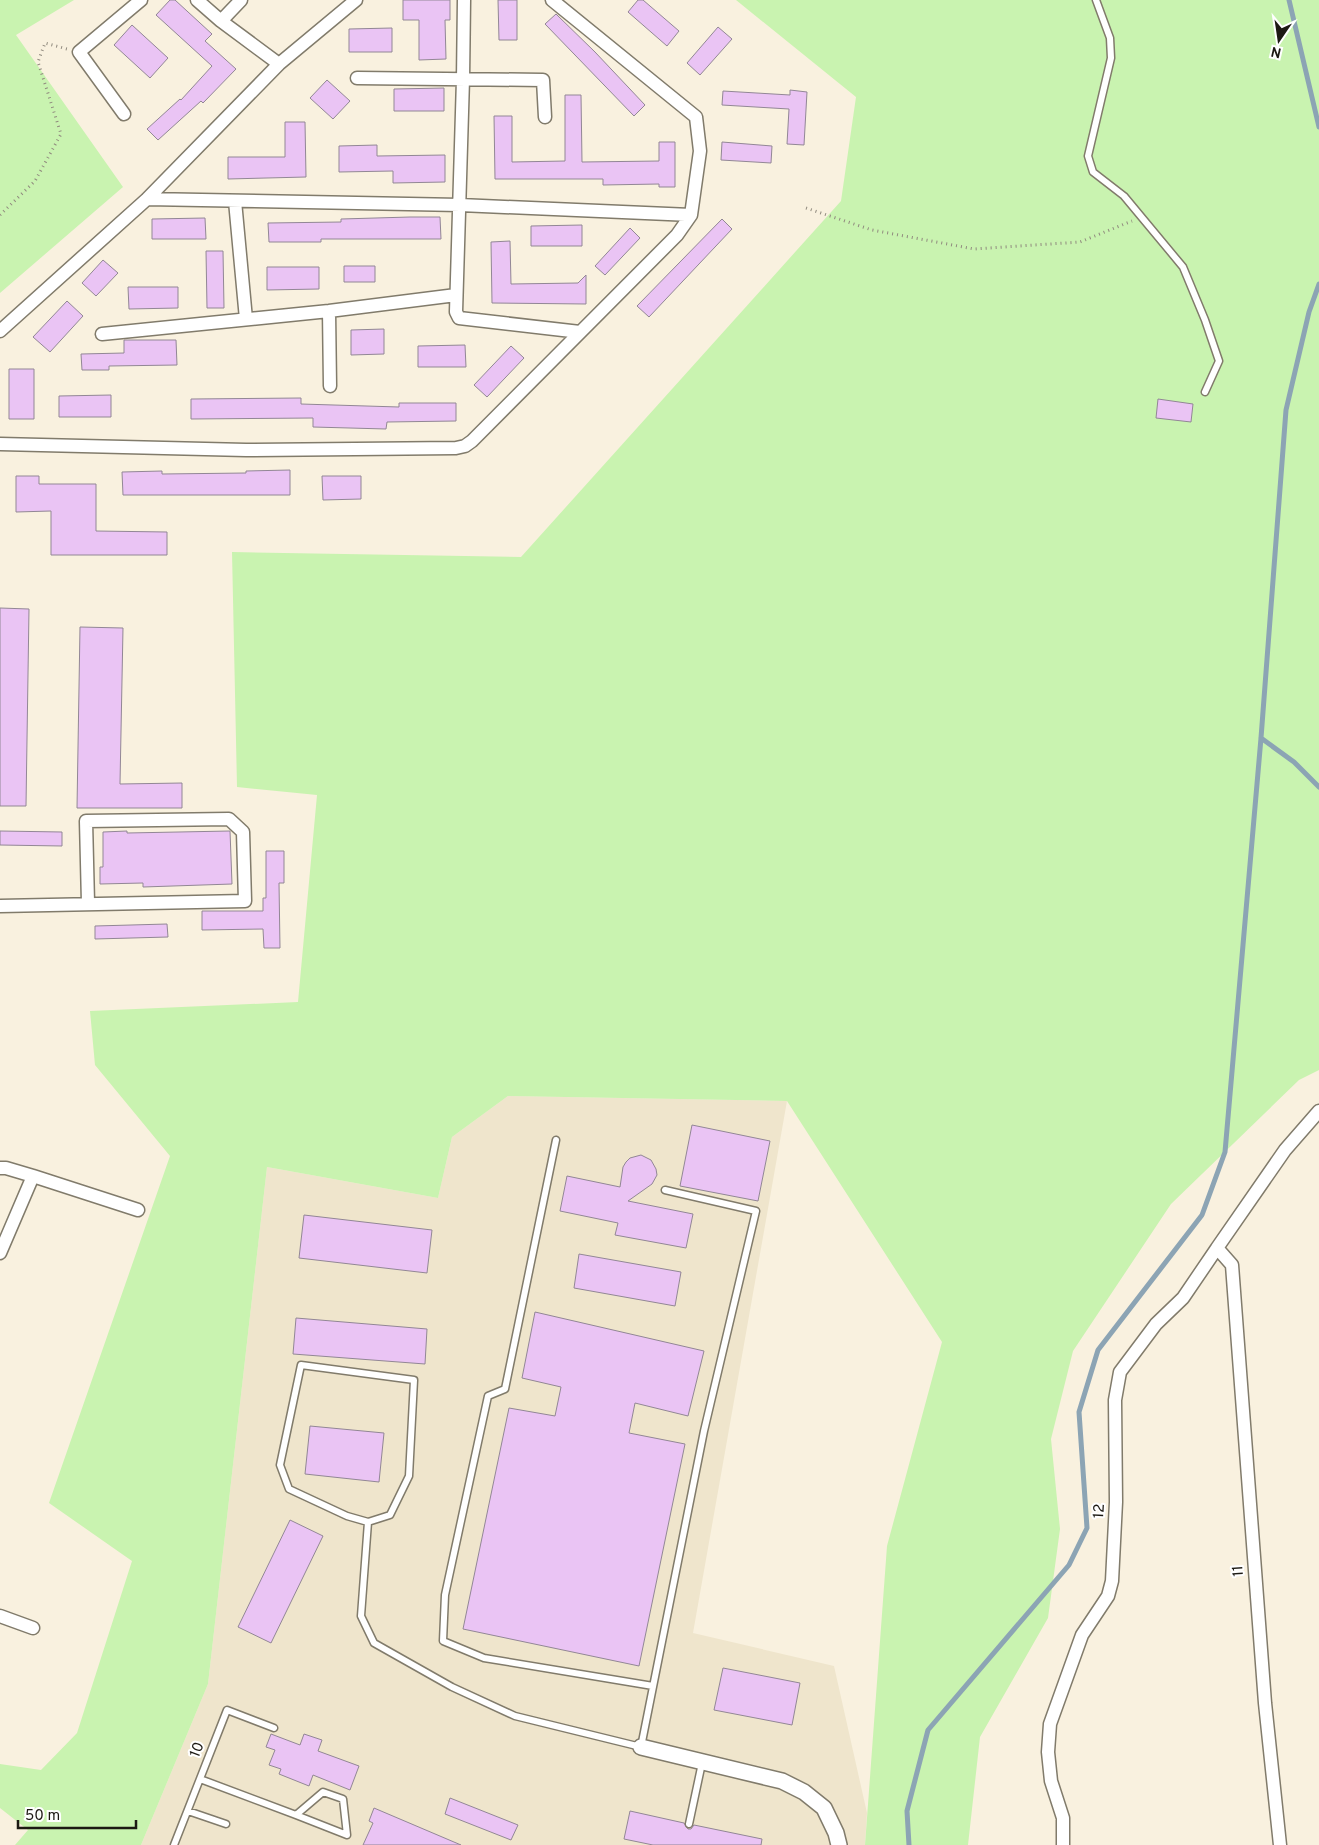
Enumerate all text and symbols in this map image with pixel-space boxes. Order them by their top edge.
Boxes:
north arrow [1254,15,1304,65]
text: N [1270,42,1283,61]
street label: 12 [1090,1503,1110,1519]
street label: 11 [1229,1565,1249,1577]
street label: 10 [186,1739,210,1761]
scale bar [18,1798,135,1830]
text: 50 m [25,1807,60,1826]

